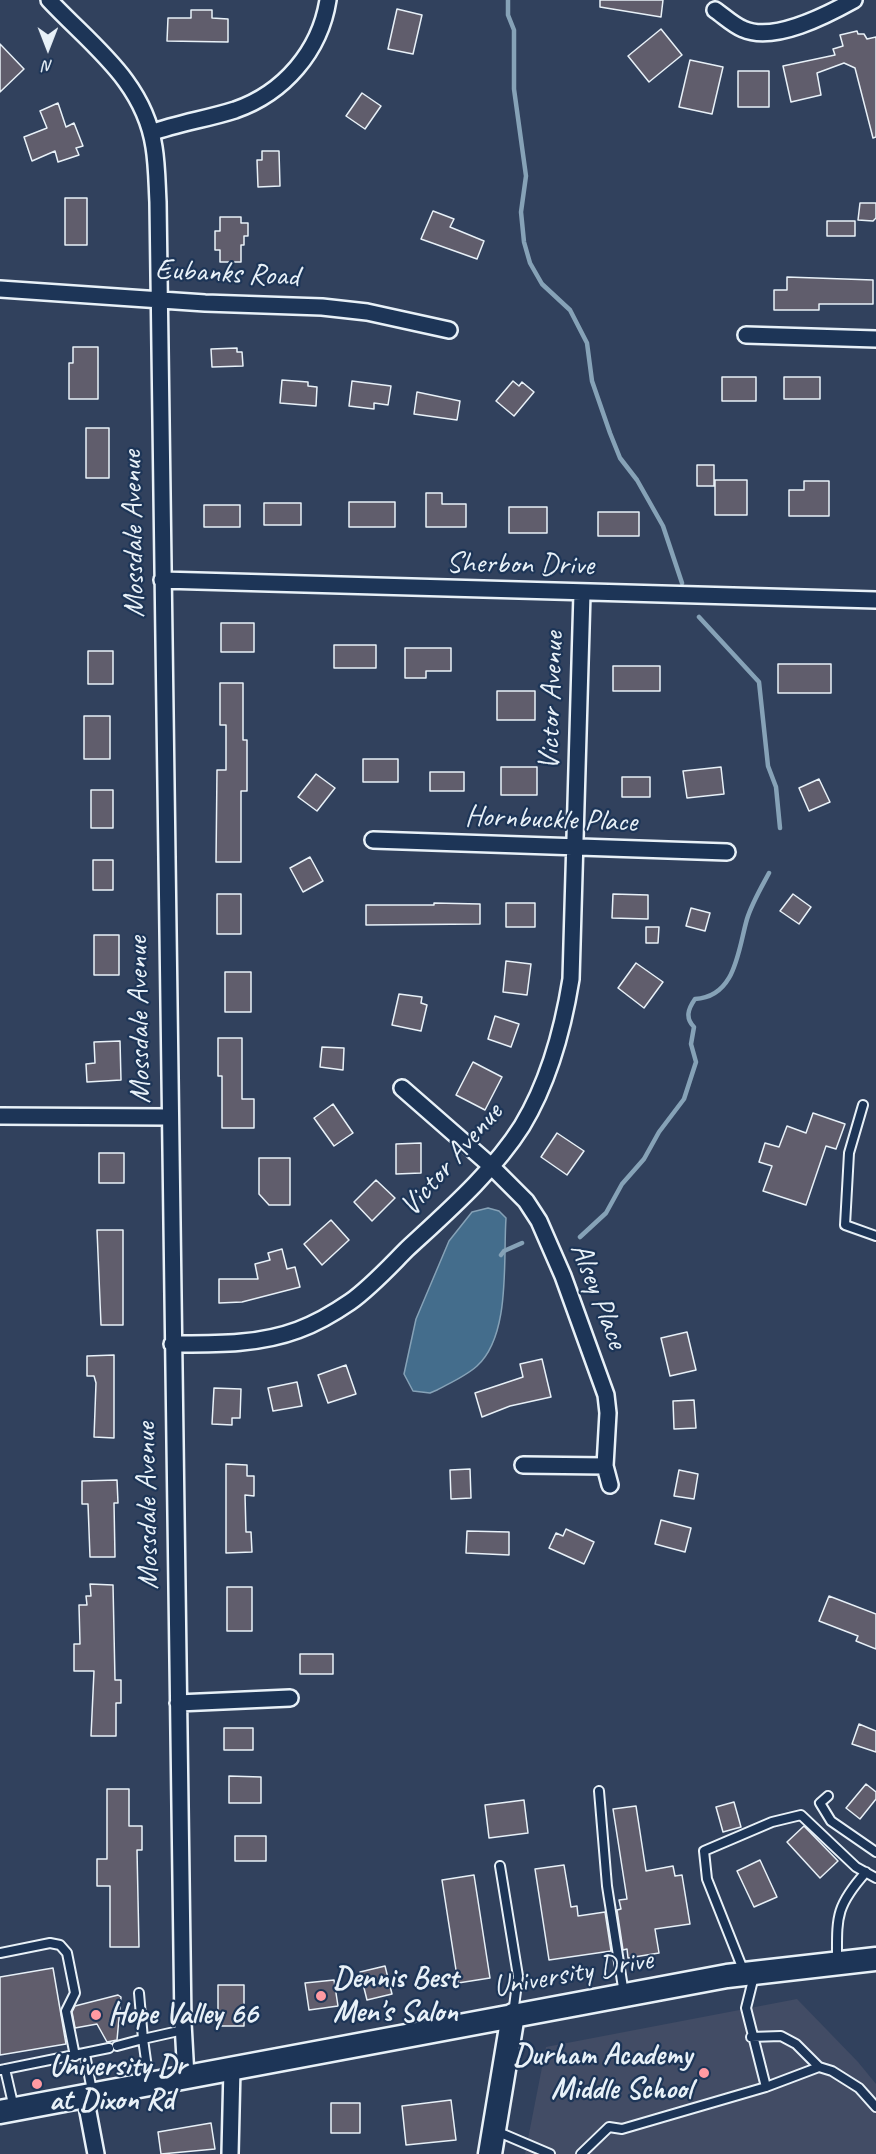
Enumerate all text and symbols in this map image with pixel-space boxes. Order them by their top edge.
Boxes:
north arrow [18,18,78,78]
text: N [43,56,53,76]
street label: Eubanks Road [154,252,300,296]
street label: Mossdale Avenue [115,450,153,618]
street label: Sherbon Drive [446,546,594,584]
street label: Victor Avenue [532,631,572,771]
street label: Hornbuckle Place [464,799,638,841]
street label: Mossdale Avenue [121,936,159,1104]
street label: Victor Avenue [393,1096,511,1224]
street label: Alsey Place [561,1238,635,1354]
street label: Mossdale Avenue [129,1422,167,1590]
street label: University Drive [491,1942,655,2006]
place label: Dennis Best Men's Salon [333,1961,458,2032]
marker: Dennis Best Men's Salon [314,1989,328,2003]
place label: Hope Valley 66 [108,1997,258,2033]
marker: Hope Valley 66 [89,2008,103,2022]
place label: Durham Academy Middle School [513,2038,692,2108]
place label: University Dr at Dixon Rd [49,2049,186,2120]
marker: Durham Academy Middle School [697,2066,711,2080]
marker: University Dr at Dixon Rd [30,2077,44,2091]

